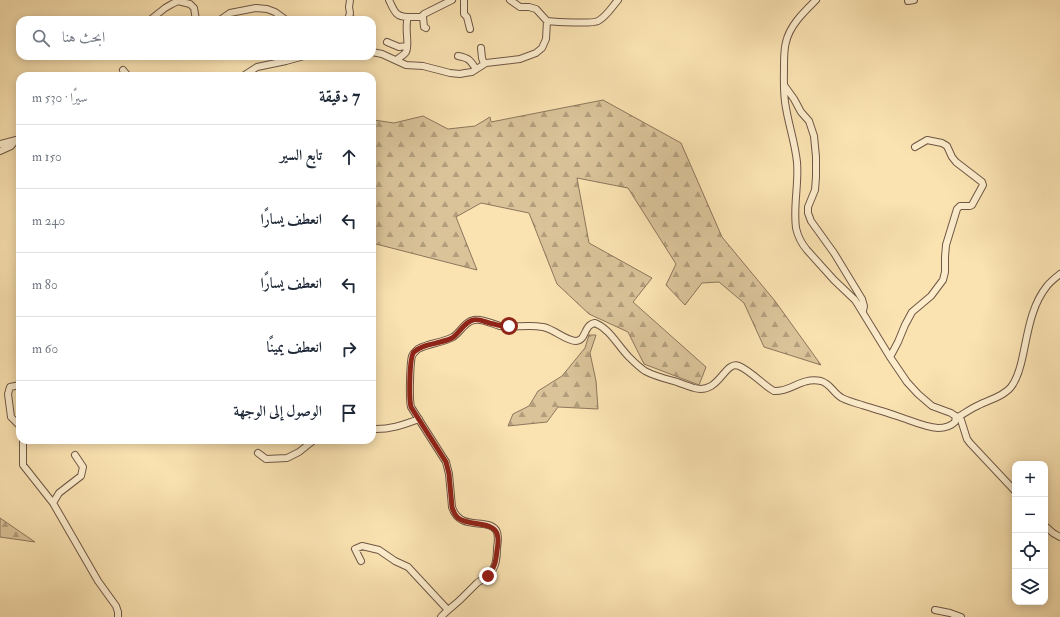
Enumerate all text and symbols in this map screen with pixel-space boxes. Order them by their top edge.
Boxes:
search box [16,16,376,60]
icon: search [30,27,52,49]
text: ابحث هنا [62,28,105,47]
text: 7 دقيقة [319,86,360,107]
text: سيرًا · 530 m [32,90,88,106]
text: تابع السير [280,146,322,165]
icon: ahead [338,146,360,168]
text: 150 m [32,149,62,165]
text: انعطف يسارًا [261,210,322,229]
icon: left [338,210,360,232]
text: 240 m [32,213,65,229]
text: انعطف يسارًا [261,274,322,293]
icon: left [338,274,360,296]
text: 80 m [32,277,58,293]
route start [500,317,518,335]
text: انعطف يمينًا [267,338,322,357]
icon: right [338,338,360,360]
text: 60 m [32,341,58,357]
text: الوصول إلى الوجهة [234,402,322,421]
icon: arrive [338,402,360,424]
map controls [1012,461,1048,605]
button: + [1012,461,1048,497]
button: − [1012,497,1048,533]
button: locate [1012,533,1048,569]
route end [479,567,497,585]
button: layers [1012,569,1048,605]

